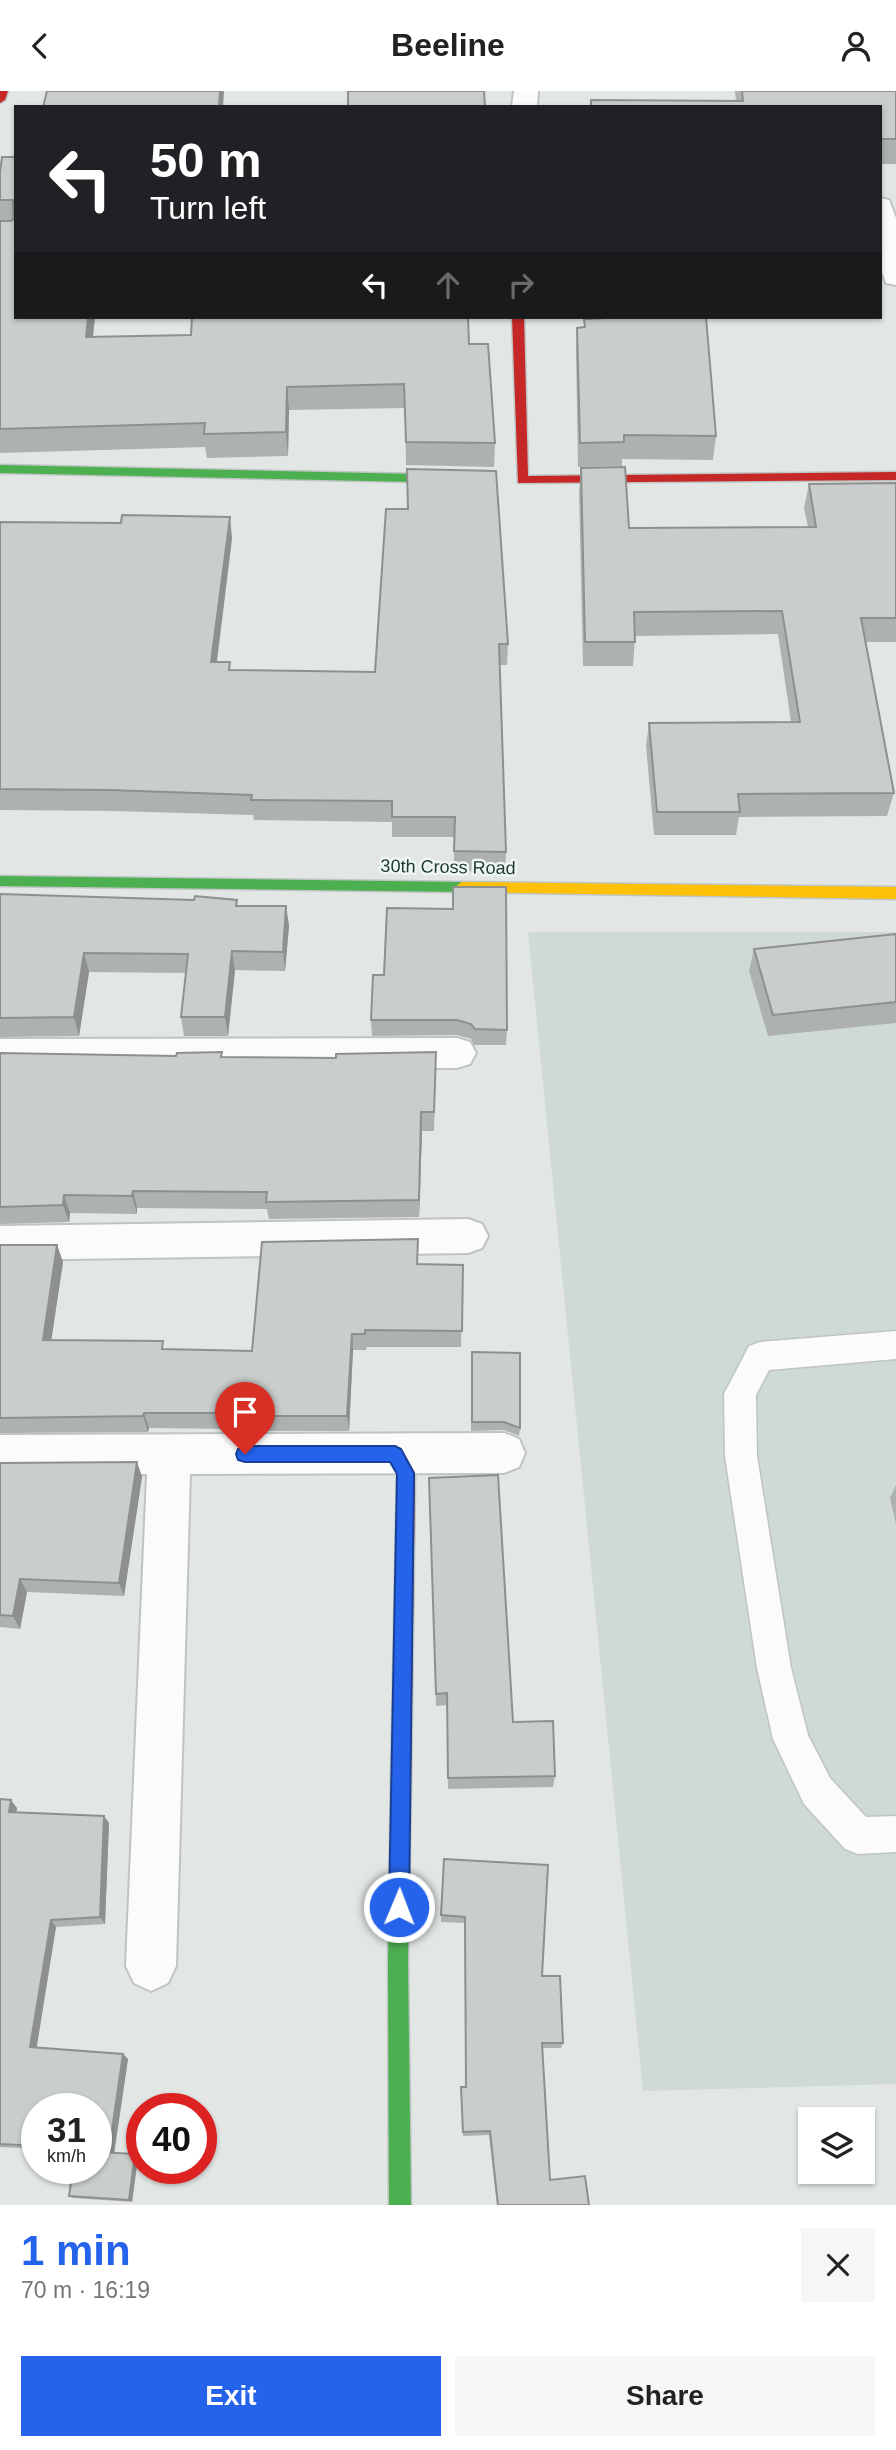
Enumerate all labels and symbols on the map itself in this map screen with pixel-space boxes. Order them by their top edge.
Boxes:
street label: 30th Cross Road [380,856,516,878]
pin [215,1382,275,1454]
position arrow [362,1870,436,1944]
speed limit sign: 40 [126,2093,217,2184]

